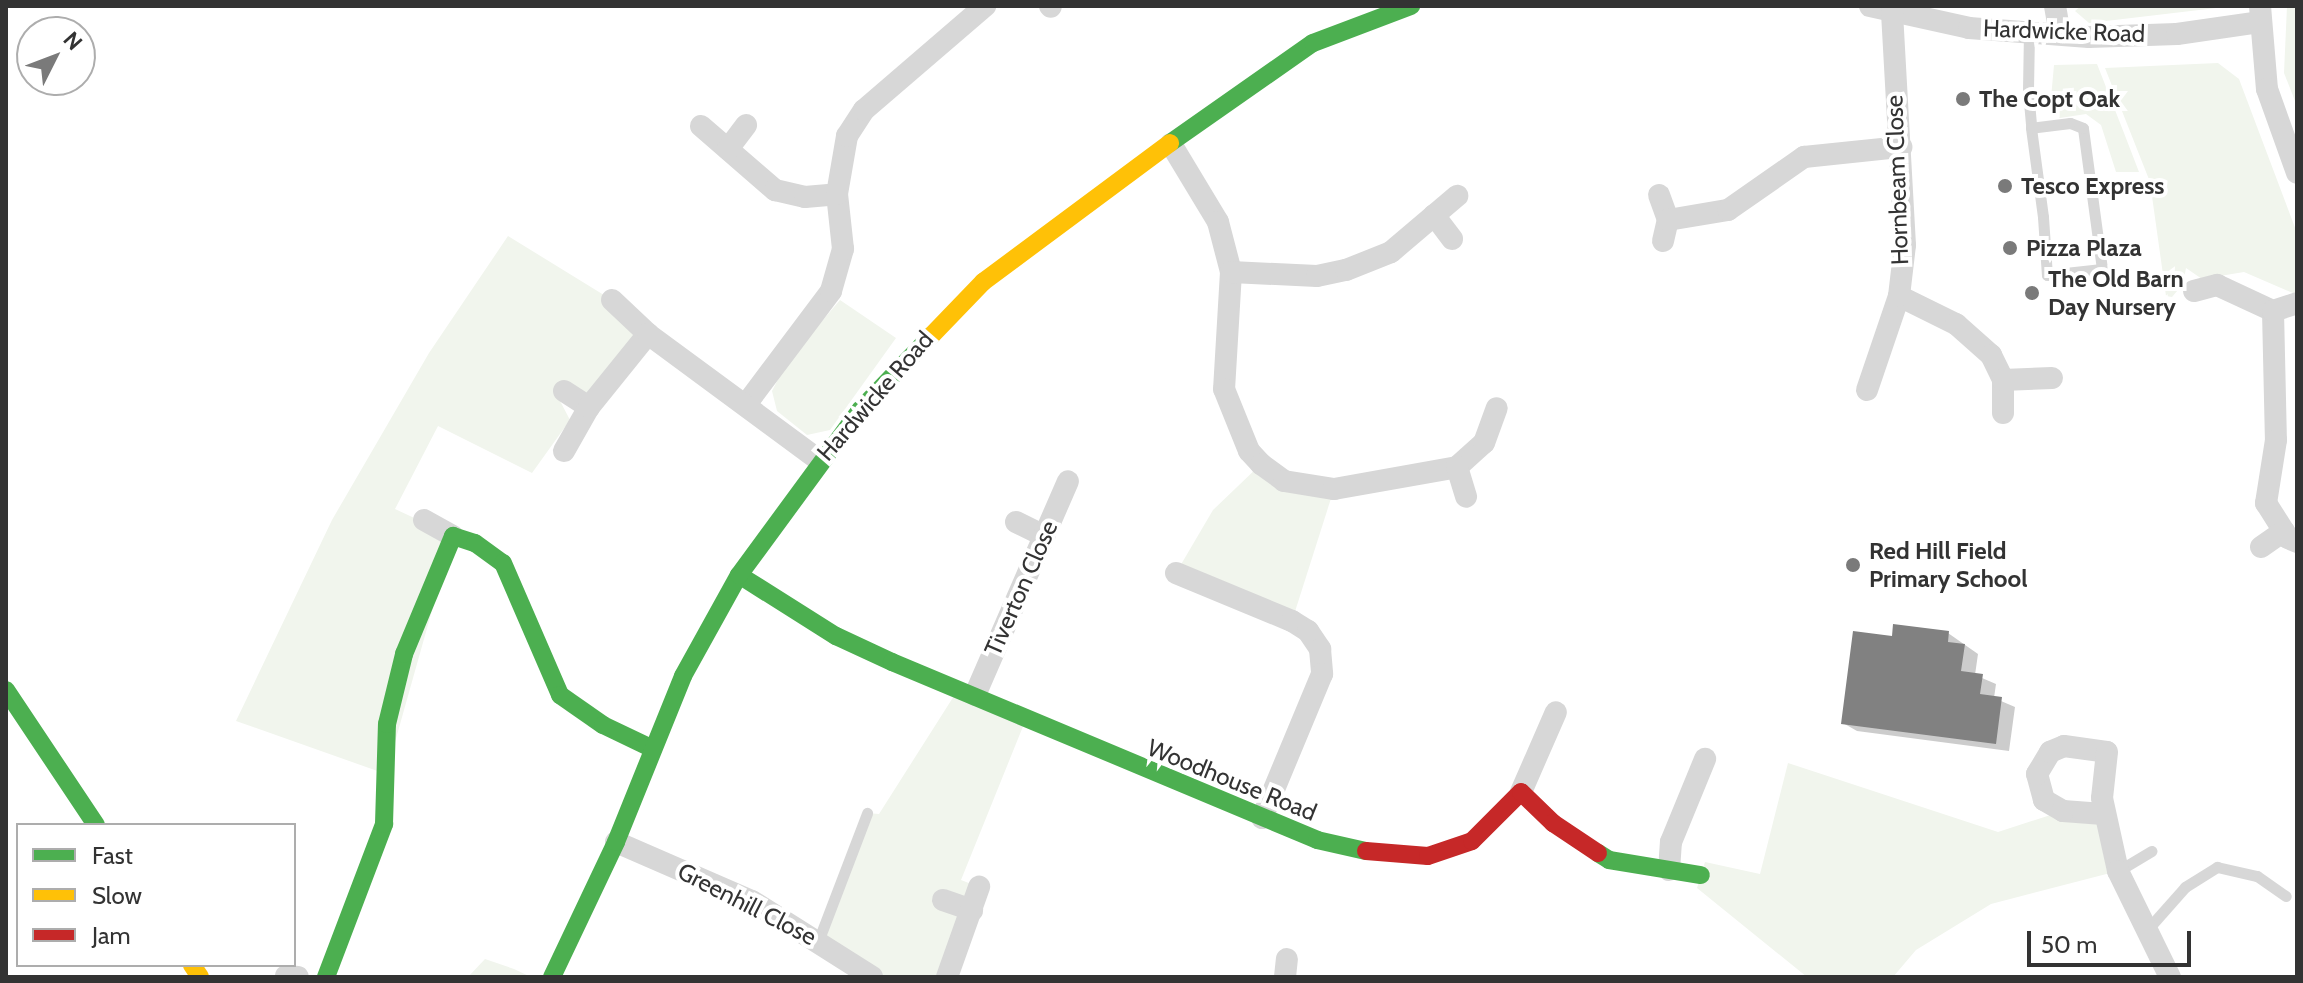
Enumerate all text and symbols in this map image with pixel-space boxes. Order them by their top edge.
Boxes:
street label: Hardwicke Road [1982,14,2146,48]
north arrow [16,16,96,96]
text: N [57,26,88,56]
place label: The Copt Oak [1979,85,2120,113]
marker: The Copt Oak [1954,90,1972,108]
street label: Hornbeam Close [1880,94,1914,266]
place label: Tesco Express [2021,172,2164,200]
marker: Tesco Express [1996,177,2014,195]
place label: Pizza Plaza [2026,234,2142,262]
marker: Pizza Plaza [2001,239,2019,257]
place label: The Old Barn Day Nursery [2048,265,2184,321]
marker: The Old Barn Day Nursery [2023,284,2041,302]
street label: Hardwicke Road [811,325,939,467]
street label: Tiverton Close [978,516,1064,660]
place label: Red Hill Field Primary School [1869,537,2028,593]
marker: Red Hill Field Primary School [1844,556,1862,574]
street label: Woodhouse Road [1143,733,1321,827]
legend [16,823,296,967]
text: Fast [92,841,133,870]
street label: Greenhill Close [673,857,821,951]
text: Slow [92,881,142,910]
scale bar [2031,915,2195,965]
text: Jam [92,921,130,950]
text: 50 m [2041,930,2097,959]

